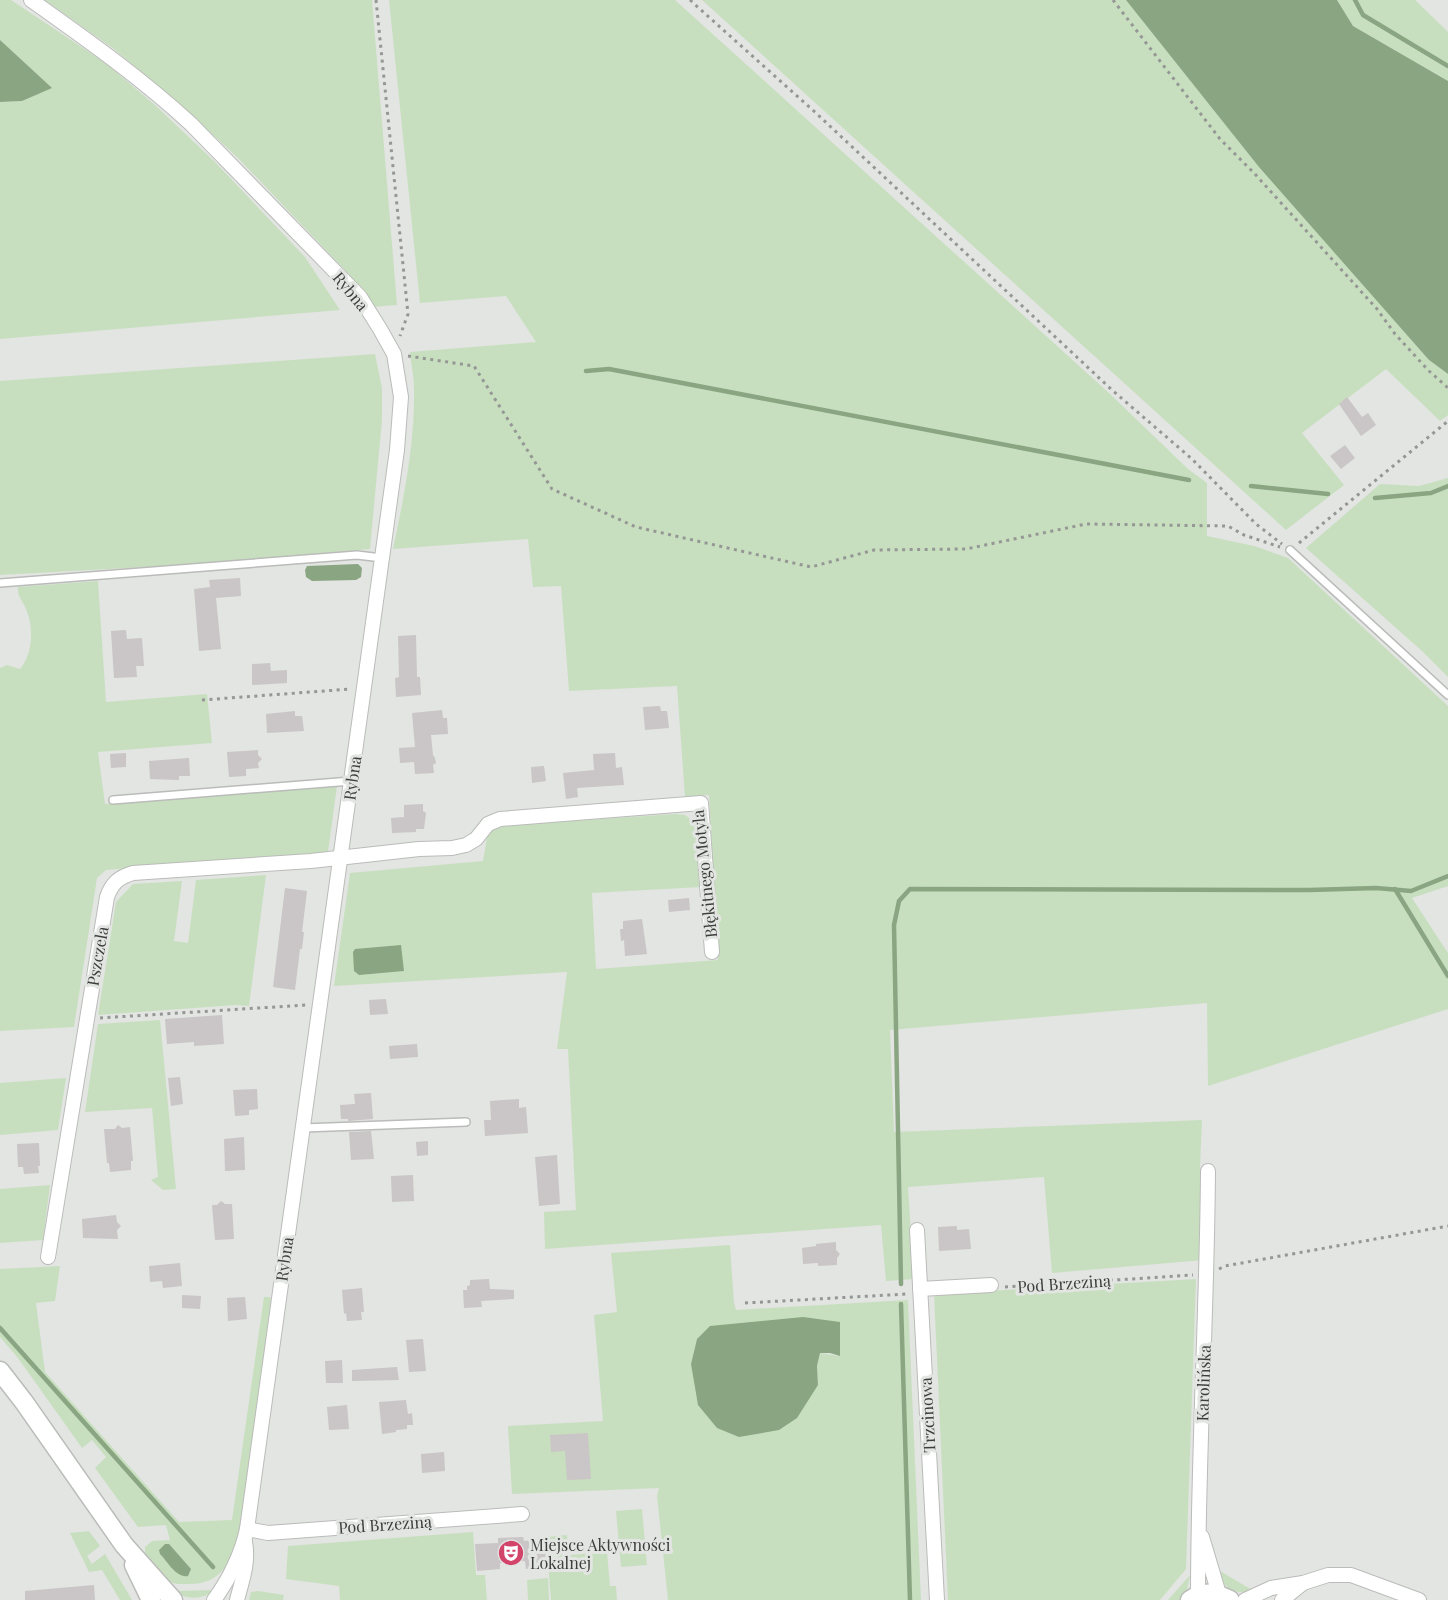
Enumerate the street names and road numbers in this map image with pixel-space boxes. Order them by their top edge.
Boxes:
street label: Rybna [329,267,373,315]
street label: Rybna [338,754,366,802]
street label: Błękitnego Motyla [687,809,721,939]
street label: Pszczela [81,925,113,987]
street label: Rybna [270,1235,298,1283]
street label: Pod Brzeziną [1016,1269,1112,1297]
street label: Karolińska [1191,1344,1215,1422]
street label: Trzcinowa [915,1377,939,1453]
street label: Pod Brzeziną [337,1510,433,1538]

